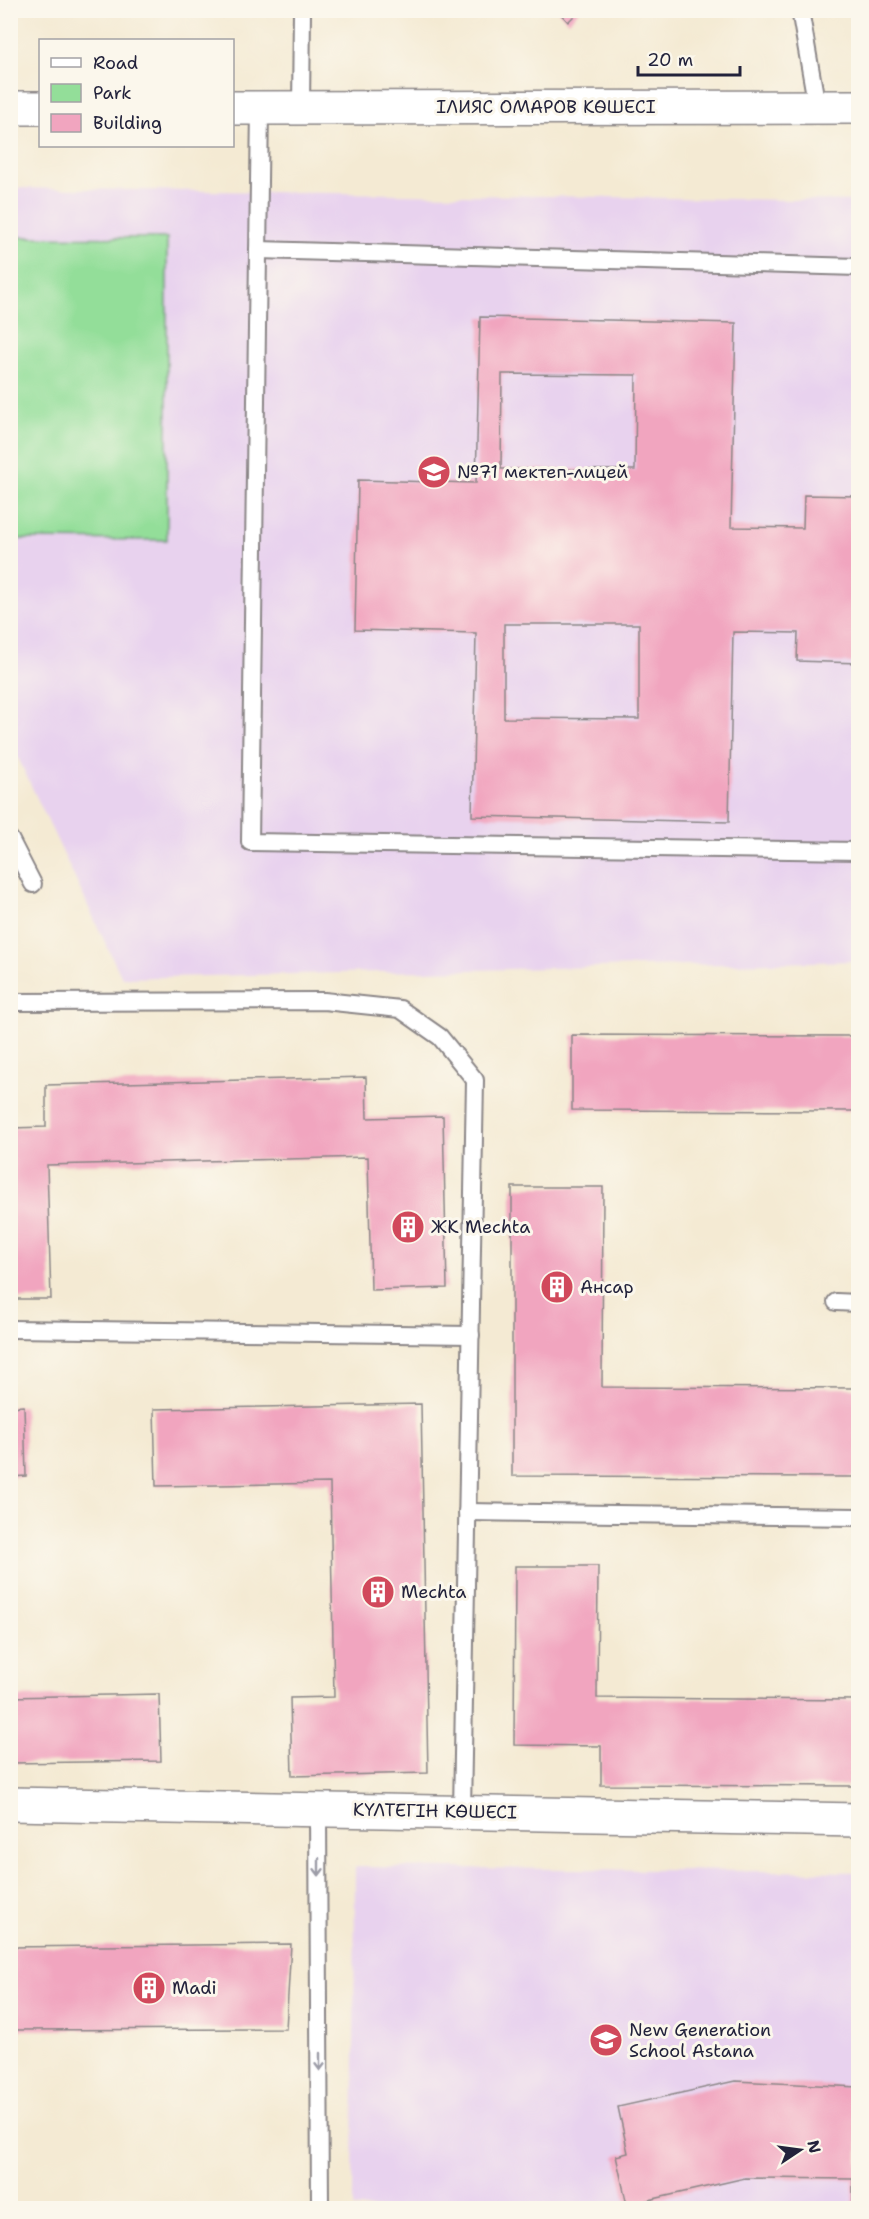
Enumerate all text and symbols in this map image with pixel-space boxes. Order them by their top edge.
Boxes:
legend [39,39,234,147]
scale bar [638,39,740,77]
text: 20 m [647,48,693,72]
text: Road [93,51,138,75]
text: Park [93,81,132,105]
street label: ІЛИЯС ОМАРОВ КӨШЕСІ [436,95,656,119]
text: Building [93,111,162,135]
school or university icon: №71 мектеп-лицей [416,454,452,490]
place label: №71 мектеп-лицей [457,460,628,484]
building icon: ЖК Mechta [390,1209,426,1245]
place label: ЖК Mechta [431,1215,530,1239]
building icon: Ансар [539,1269,575,1305]
place label: Ансар [580,1275,634,1299]
building icon: Mechta [360,1574,396,1610]
place label: Mechta [401,1580,467,1604]
street label: КҮЛТЕГІН КӨШЕСІ [353,1798,517,1824]
one-way arrow [313,1857,325,1877]
building icon: Madi [131,1970,167,2006]
place label: Madi [172,1976,217,2000]
place label: New Generation School Astana [629,2018,771,2063]
school or university icon: New Generation School Astana [588,2022,624,2058]
one-way arrow [314,2052,326,2072]
north arrow [770,2120,830,2180]
text: N [802,2138,826,2155]

